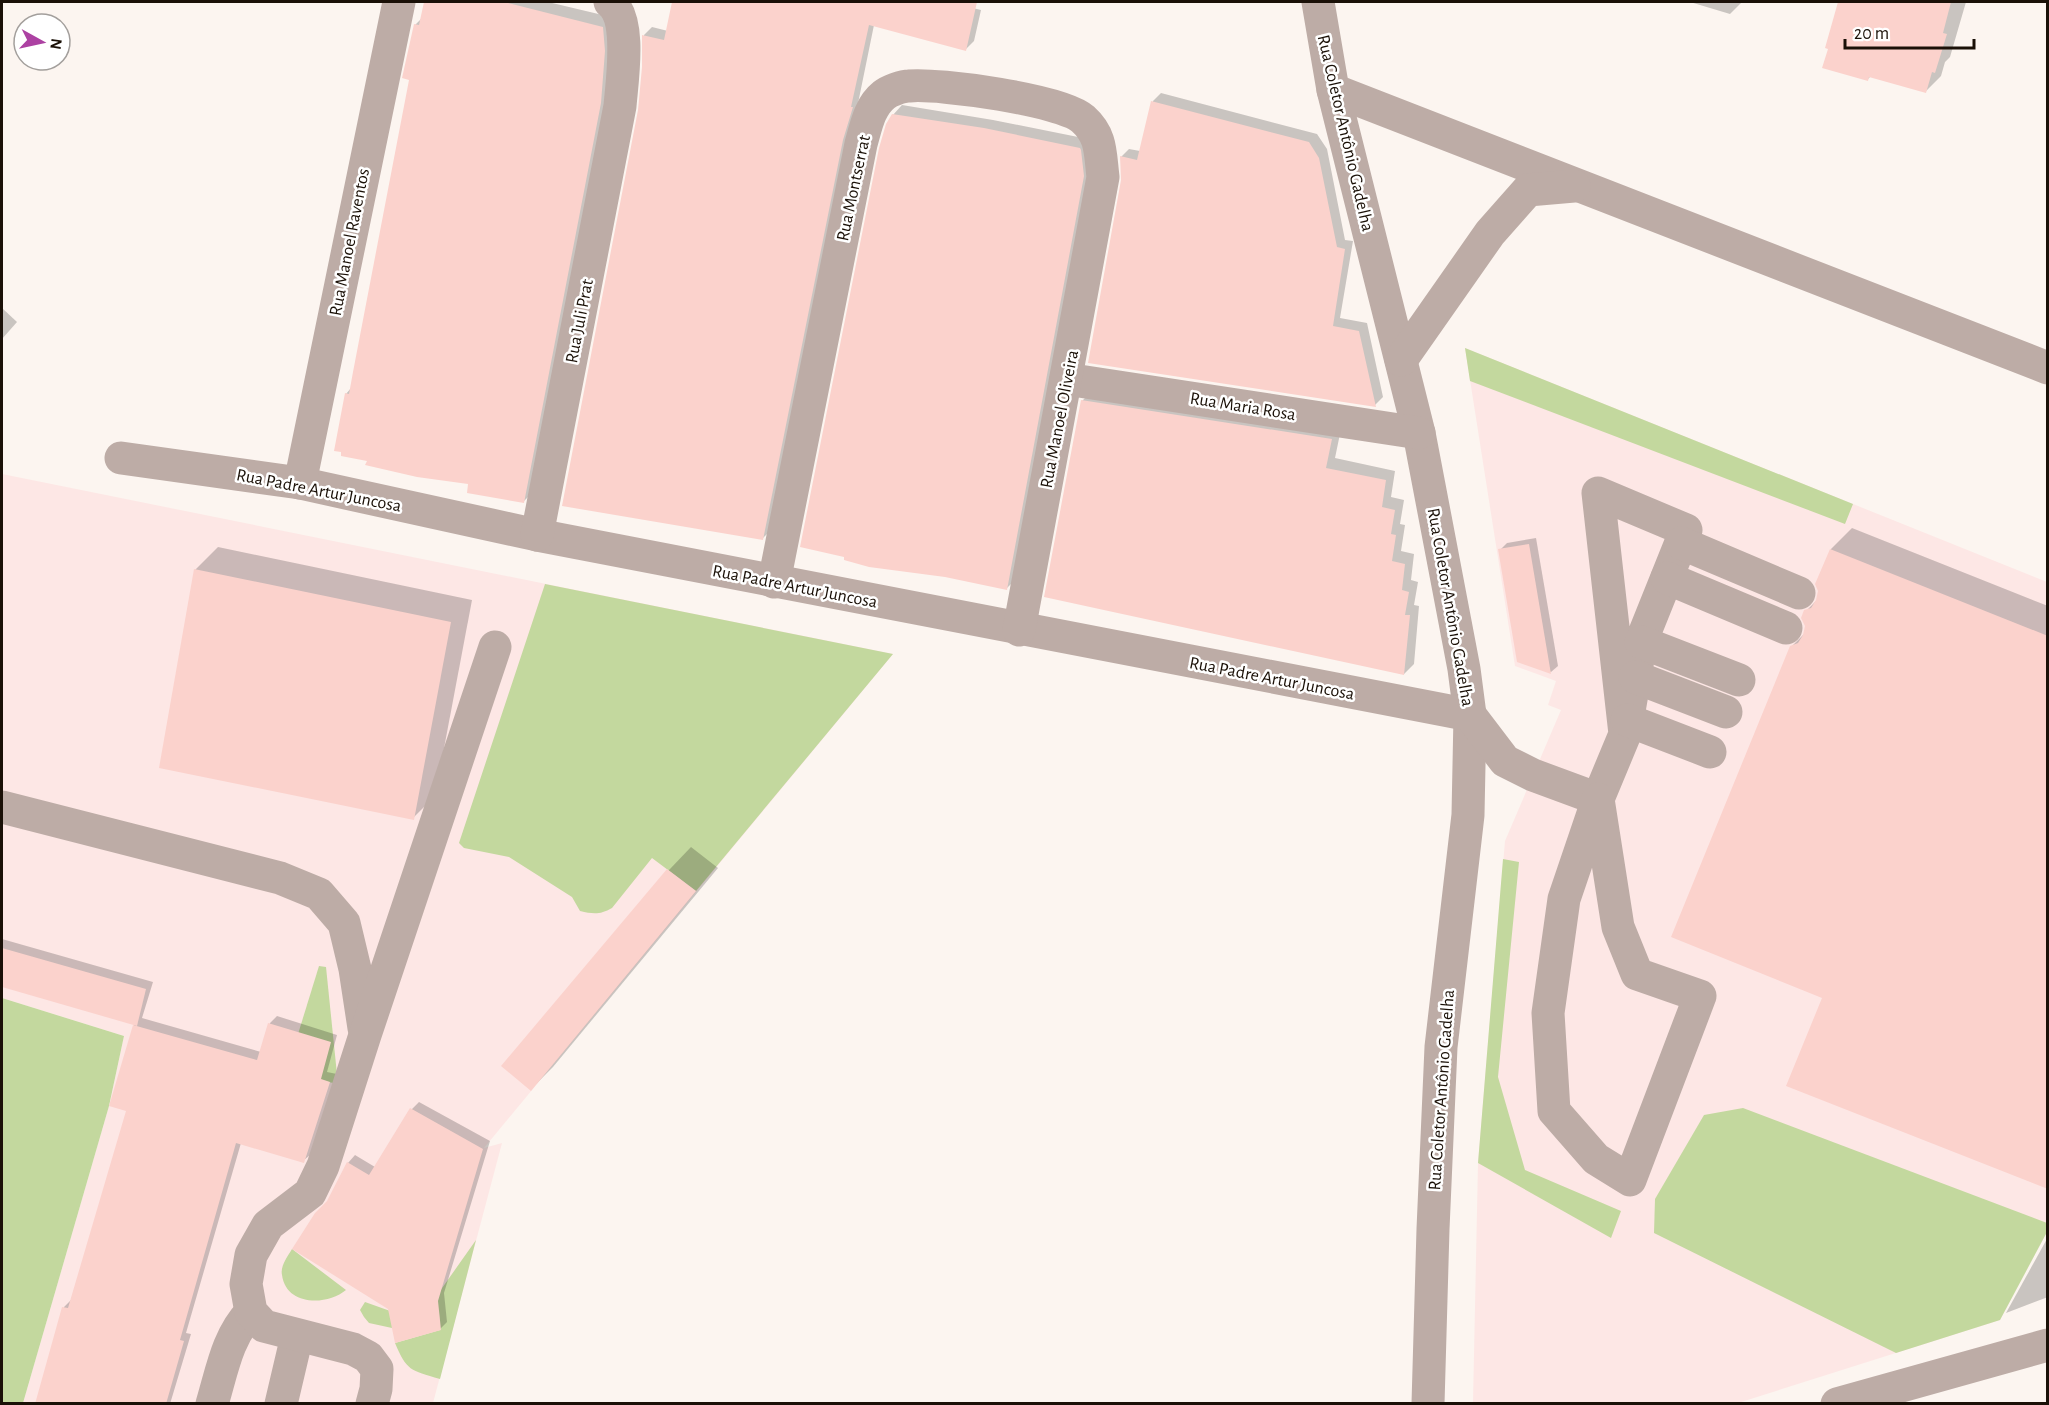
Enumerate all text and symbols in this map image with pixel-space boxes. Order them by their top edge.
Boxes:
north arrow [12,12,72,72]
scale bar [1845,12,1974,50]
text: 20 m [1854,25,1889,43]
street label: Rua Coletor Antônio Gadelha [1314,33,1376,233]
text: N [47,37,65,51]
street label: Rua Montserrat [834,133,874,243]
street label: Rua Manoel Raventos [327,167,373,317]
street label: Rua Juli Prat [563,277,597,365]
street label: Rua Manoel Oliveira [1038,349,1082,490]
street label: Rua Maria Rosa [1189,390,1297,424]
street label: Rua Padre Artur Juncosa [235,466,403,516]
street label: Rua Coletor Antônio Gadelha [1424,506,1476,708]
street label: Rua Padre Artur Juncosa [711,562,879,612]
street label: Rua Padre Artur Juncosa [1188,654,1356,704]
street label: Rua Coletor Antônio Gadelha [1426,989,1458,1191]

